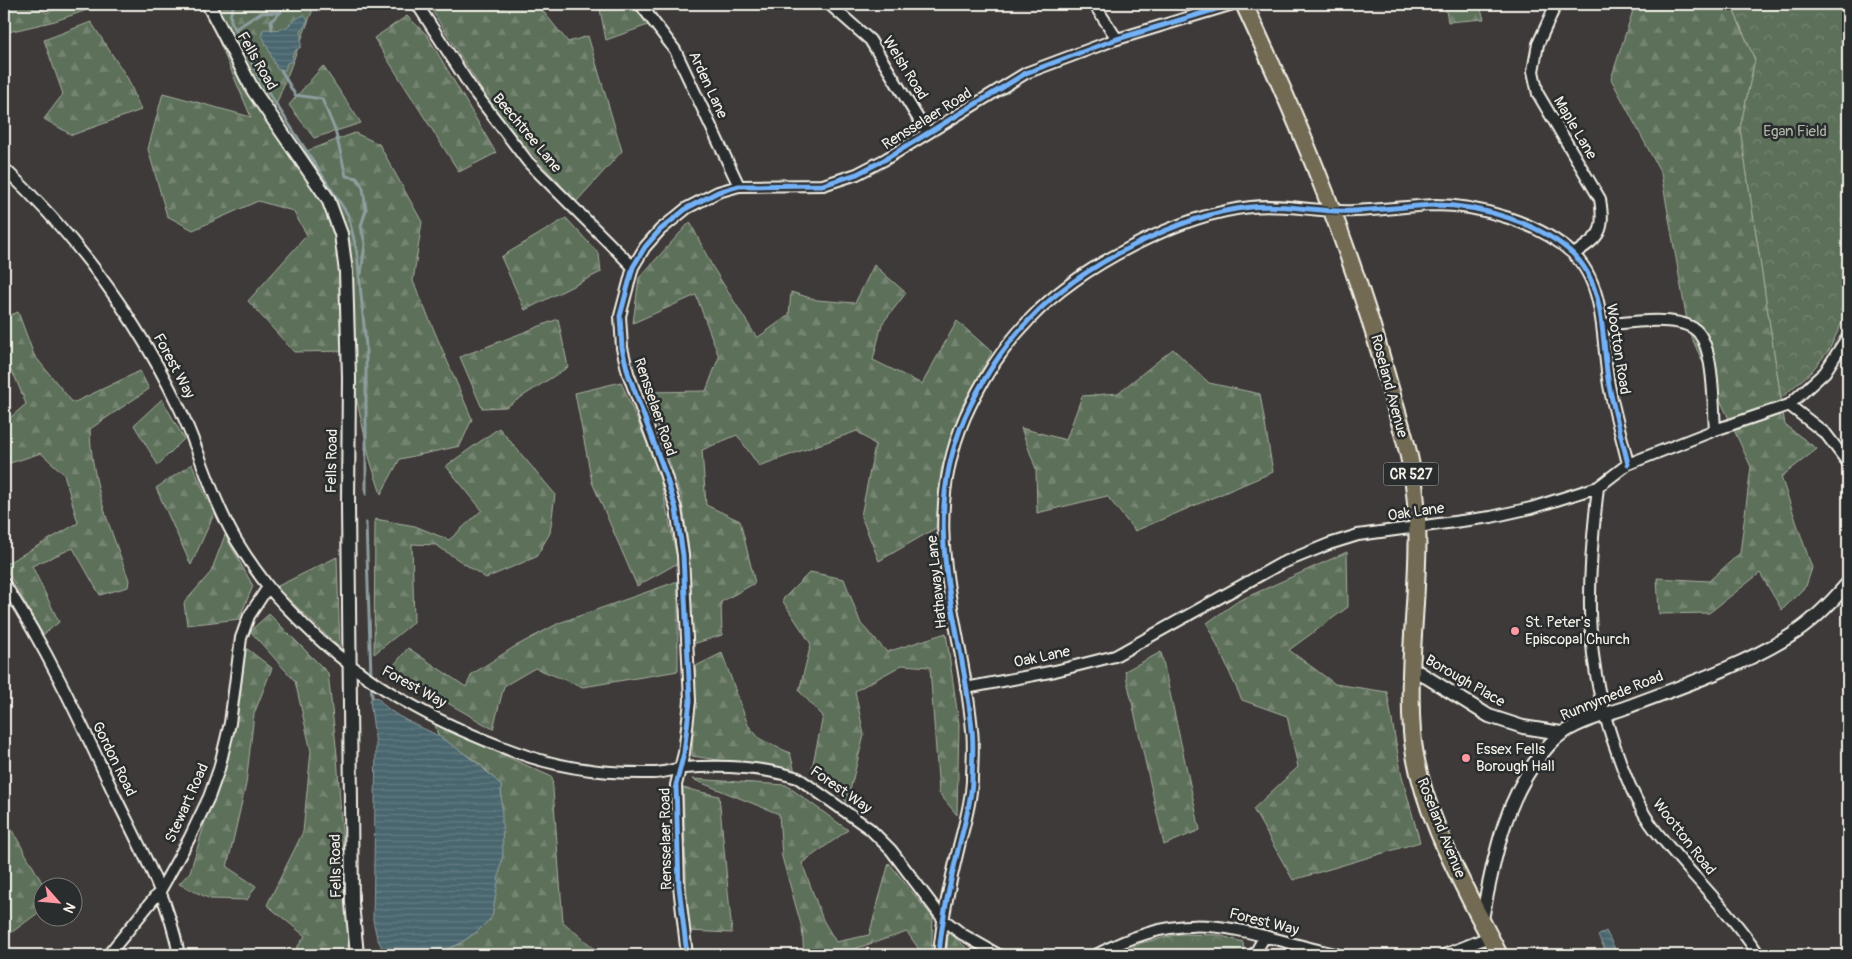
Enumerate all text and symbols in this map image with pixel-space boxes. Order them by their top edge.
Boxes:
street label: Fells Road [233,28,281,94]
street label: Welsh Road [878,33,932,103]
street label: Arden Lane [684,48,732,122]
street label: Rensselaer Road [879,84,975,154]
street label: Beechtree Lane [488,89,566,177]
street label: Maple Lane [1549,93,1601,163]
park label: Egan Field [1763,122,1827,141]
street label: Wootton Road [1601,302,1635,396]
street label: Forest Way [149,330,199,402]
street label: Roseland Avenue [1366,332,1412,440]
street label: Rensselaer Road [629,355,681,459]
street label: Fells Road [322,429,342,493]
road number: CR 527 [1384,462,1438,486]
street label: Oak Lane [1387,499,1446,525]
street label: Hathaway Lane [923,534,951,630]
place label: St. Peter's Episcopal Church [1525,613,1630,649]
marker: St. Peter's Episcopal Church [1509,625,1521,637]
street label: Oak Lane [1012,642,1072,672]
street label: Borough Place [1422,651,1509,712]
street label: Forest Way [378,661,450,713]
street label: Runnymede Road [1558,667,1666,725]
street label: Gordon Road [88,719,140,799]
place label: Essex Fells Borough Hall [1476,740,1555,776]
marker: Essex Fells Borough Hall [1460,752,1472,764]
street label: Stewart Road [161,760,213,846]
street label: Forest Way [806,762,876,818]
street label: Roseland Avenue [1412,775,1470,881]
street label: Rensselaer Road [656,788,676,890]
street label: Wootton Road [1648,795,1720,879]
street label: Fells Road [326,834,346,898]
north arrow [32,876,82,926]
text: N [59,900,79,916]
street label: Forest Way [1227,904,1301,940]

